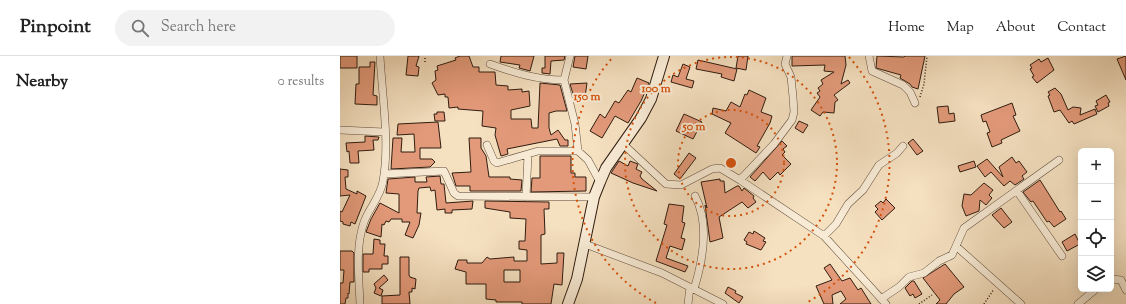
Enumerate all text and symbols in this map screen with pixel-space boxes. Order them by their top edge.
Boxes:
search box [115,10,395,46]
text: Pinpoint [20,14,91,41]
icon: search [129,17,151,39]
text: Search here [161,17,236,38]
text: Home [888,18,925,38]
text: Map [947,18,974,38]
text: About [996,18,1035,38]
text: Contact [1057,18,1106,38]
text: Nearby [16,70,68,94]
text: 0 results [278,73,324,91]
text: 100 m [640,80,671,98]
text: 150 m [572,88,601,106]
text: 50 m [682,118,706,136]
map controls [1078,148,1114,292]
button: + [1078,148,1114,184]
centre of rings [724,156,738,170]
button: − [1078,184,1114,220]
button: locate [1078,220,1114,256]
button: layers [1078,256,1114,292]

